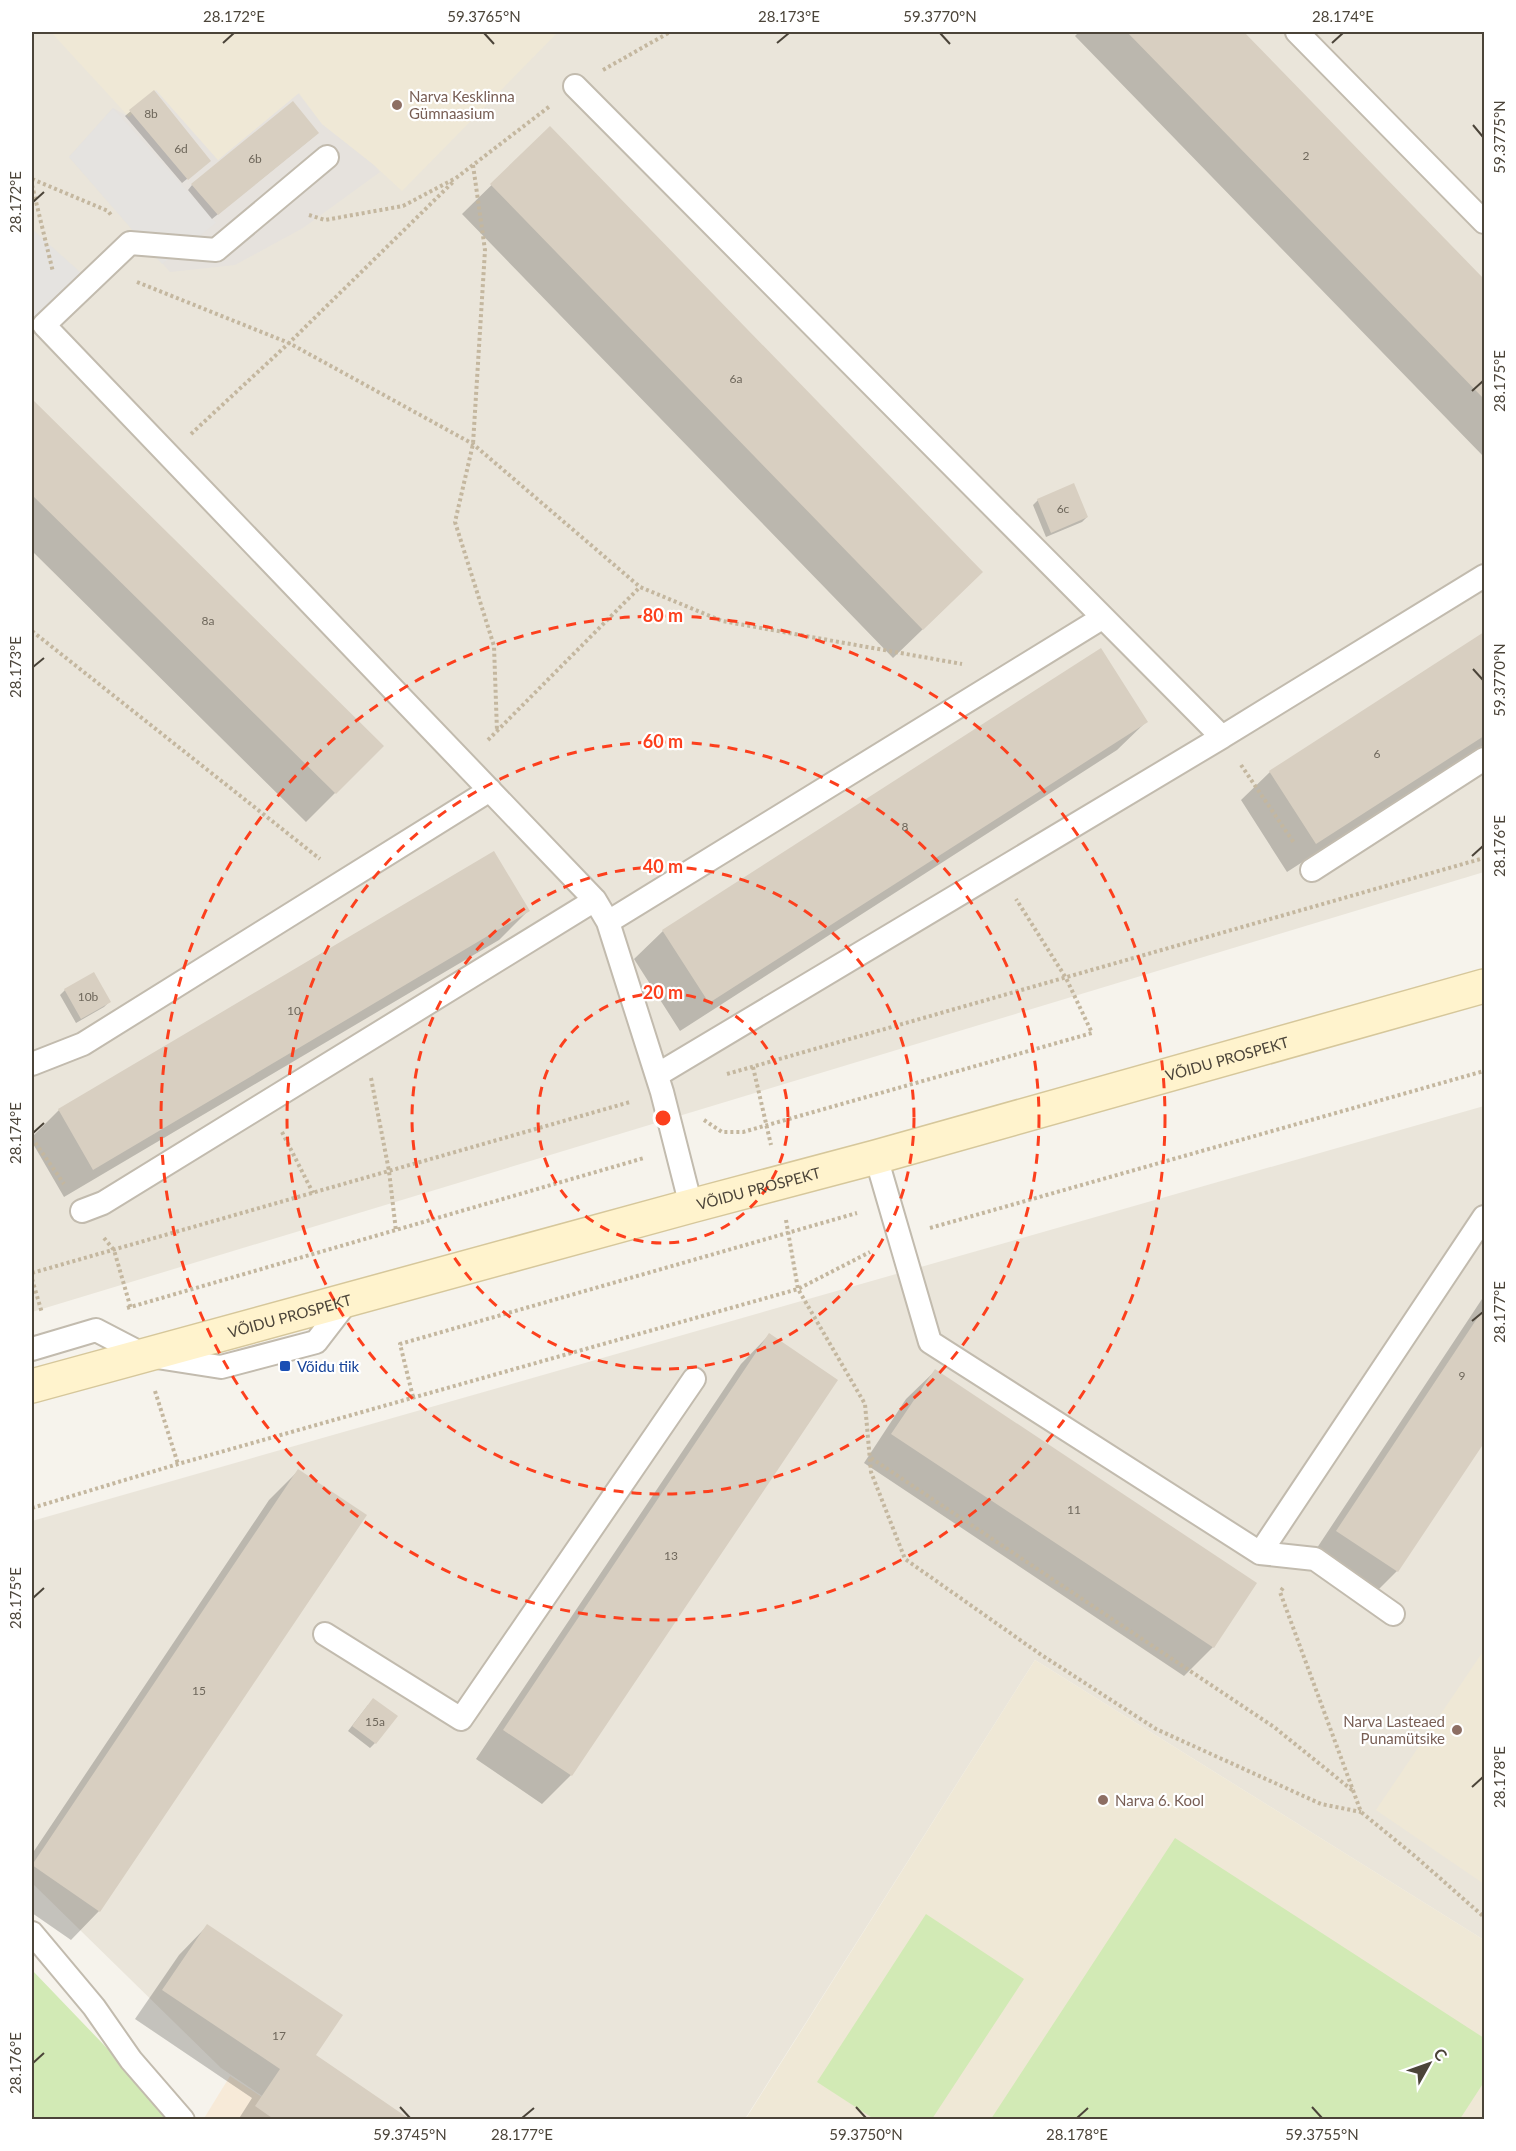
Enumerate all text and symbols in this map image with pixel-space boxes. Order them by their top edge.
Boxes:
text: 28.172°E [203,7,265,25]
text: 59.3765°N [447,7,521,25]
text: 28.173°E [758,7,820,25]
text: 59.3770°N [903,7,977,25]
text: 28.174°E [1312,7,1374,25]
place label: Narva Kesklinna Gümnaasium [409,87,515,122]
marker: Narva Kesklinna Gümnaasium [390,98,404,112]
text: 59.3775°N [1490,100,1508,174]
house number: 8b [144,106,158,121]
house number: 6d [174,141,188,156]
house number: 2 [1303,148,1310,163]
house number: 6b [248,151,262,166]
text: 28.172°E [6,171,24,233]
text: 28.175°E [1490,350,1508,412]
house number: 6a [730,371,742,386]
house number: 6c [1057,501,1070,516]
text: 80 m [643,604,683,626]
house number: 8a [202,613,214,628]
text: 28.173°E [6,636,24,698]
text: 59.3770°N [1490,643,1508,717]
text: 60 m [643,730,683,752]
house number: 6 [1374,746,1381,761]
text: 28.176°E [1490,815,1508,877]
house number: 8 [902,819,909,834]
text: 40 m [643,855,683,877]
text: 20 m [643,981,683,1003]
house number: 10b [78,989,99,1004]
house number: 10 [287,1003,301,1018]
street label: VÕIDU PROSPEKT [1163,1032,1291,1084]
text: 28.174°E [6,1102,24,1164]
centre of rings [653,1108,673,1128]
street label: VÕIDU PROSPEKT [695,1163,823,1213]
text: 28.177°E [1490,1281,1508,1343]
street label: VÕIDU PROSPEKT [226,1290,353,1341]
place label: Võidu tiik [297,1357,360,1375]
marker: Võidu tiik [278,1359,292,1373]
house number: 9 [1459,1368,1466,1383]
house number: 11 [1067,1502,1081,1517]
house number: 13 [664,1548,678,1563]
text: 28.175°E [6,1567,24,1629]
house number: 15 [192,1683,206,1698]
place label: Narva Lasteaed Punamütsike [1343,1712,1445,1747]
house number: 15a [365,1714,385,1729]
marker: Narva Lasteaed Punamütsike [1450,1723,1464,1737]
text: 28.178°E [1490,1746,1508,1808]
place label: Narva 6. Kool [1115,1791,1204,1809]
marker: Narva 6. Kool [1096,1793,1110,1807]
house number: 17 [272,2028,286,2043]
text: 28.176°E [6,2032,24,2094]
north arrow [1399,2034,1459,2094]
text: С [1430,2044,1452,2065]
text: 59.3745°N [373,2125,447,2143]
text: 28.177°E [491,2125,553,2143]
text: 59.3750°N [829,2125,903,2143]
text: 28.178°E [1046,2125,1108,2143]
text: 59.3755°N [1285,2125,1359,2143]

